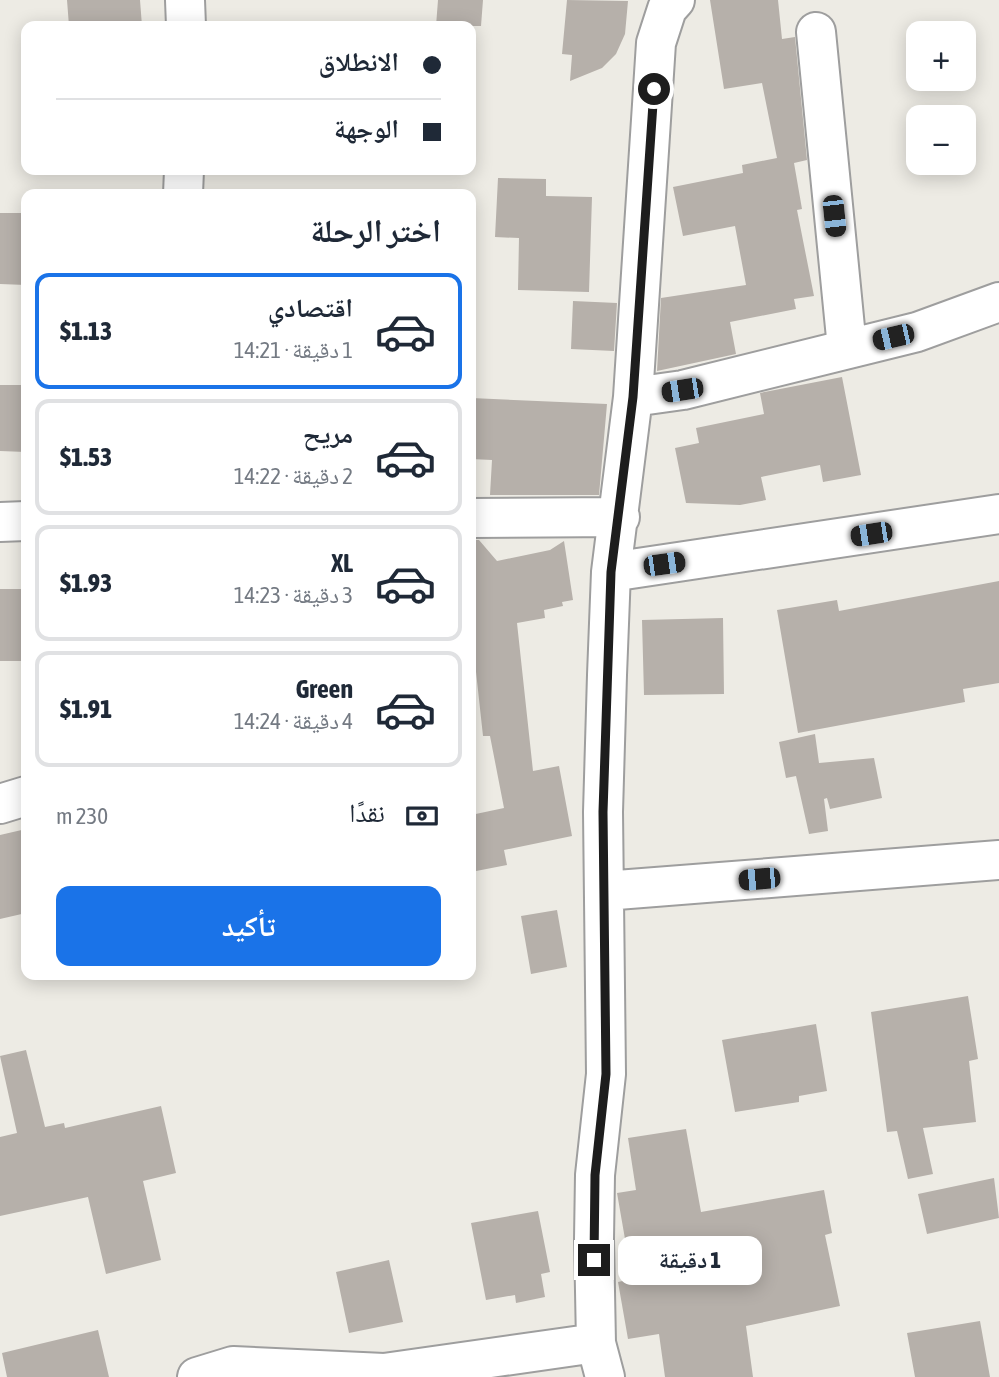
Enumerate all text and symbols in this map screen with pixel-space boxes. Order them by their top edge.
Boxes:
map controls [906,21,976,175]
button: + [906,21,976,91]
text: الانطلاق [319,47,399,77]
route start [638,73,670,105]
button: − [906,105,976,175]
text: الوجهة [334,114,399,144]
car [822,194,847,238]
text: اختر الرحلة [310,212,441,249]
text: اقتصادي [268,293,353,323]
icon: car [374,300,437,363]
text: $1.13 [60,316,112,346]
car [871,322,916,352]
text: 1 دقيقة · 14:21 [234,337,353,363]
car [660,376,705,404]
text: مريح [303,419,353,449]
icon: car [374,426,437,489]
text: $1.53 [60,442,112,472]
text: 2 دقيقة · 14:22 [234,463,353,489]
car [849,520,894,548]
text: XL [331,548,353,578]
car [642,551,687,577]
icon: car [374,552,437,615]
text: $1.93 [60,568,112,598]
text: 3 دقيقة · 14:23 [234,582,353,608]
text: Green [295,674,353,704]
icon: car [374,678,437,741]
text: $1.91 [60,694,112,724]
text: 4 دقيقة · 14:24 [234,708,353,734]
icon: cash [403,797,441,835]
text: نقدًا [349,798,385,828]
text: 230 m [56,803,108,829]
car [738,867,781,891]
button: تأكيد [56,886,441,966]
callout: 1 دقيقة [618,1236,762,1284]
route end [578,1244,610,1276]
text: 1 دقيقة [659,1247,721,1273]

